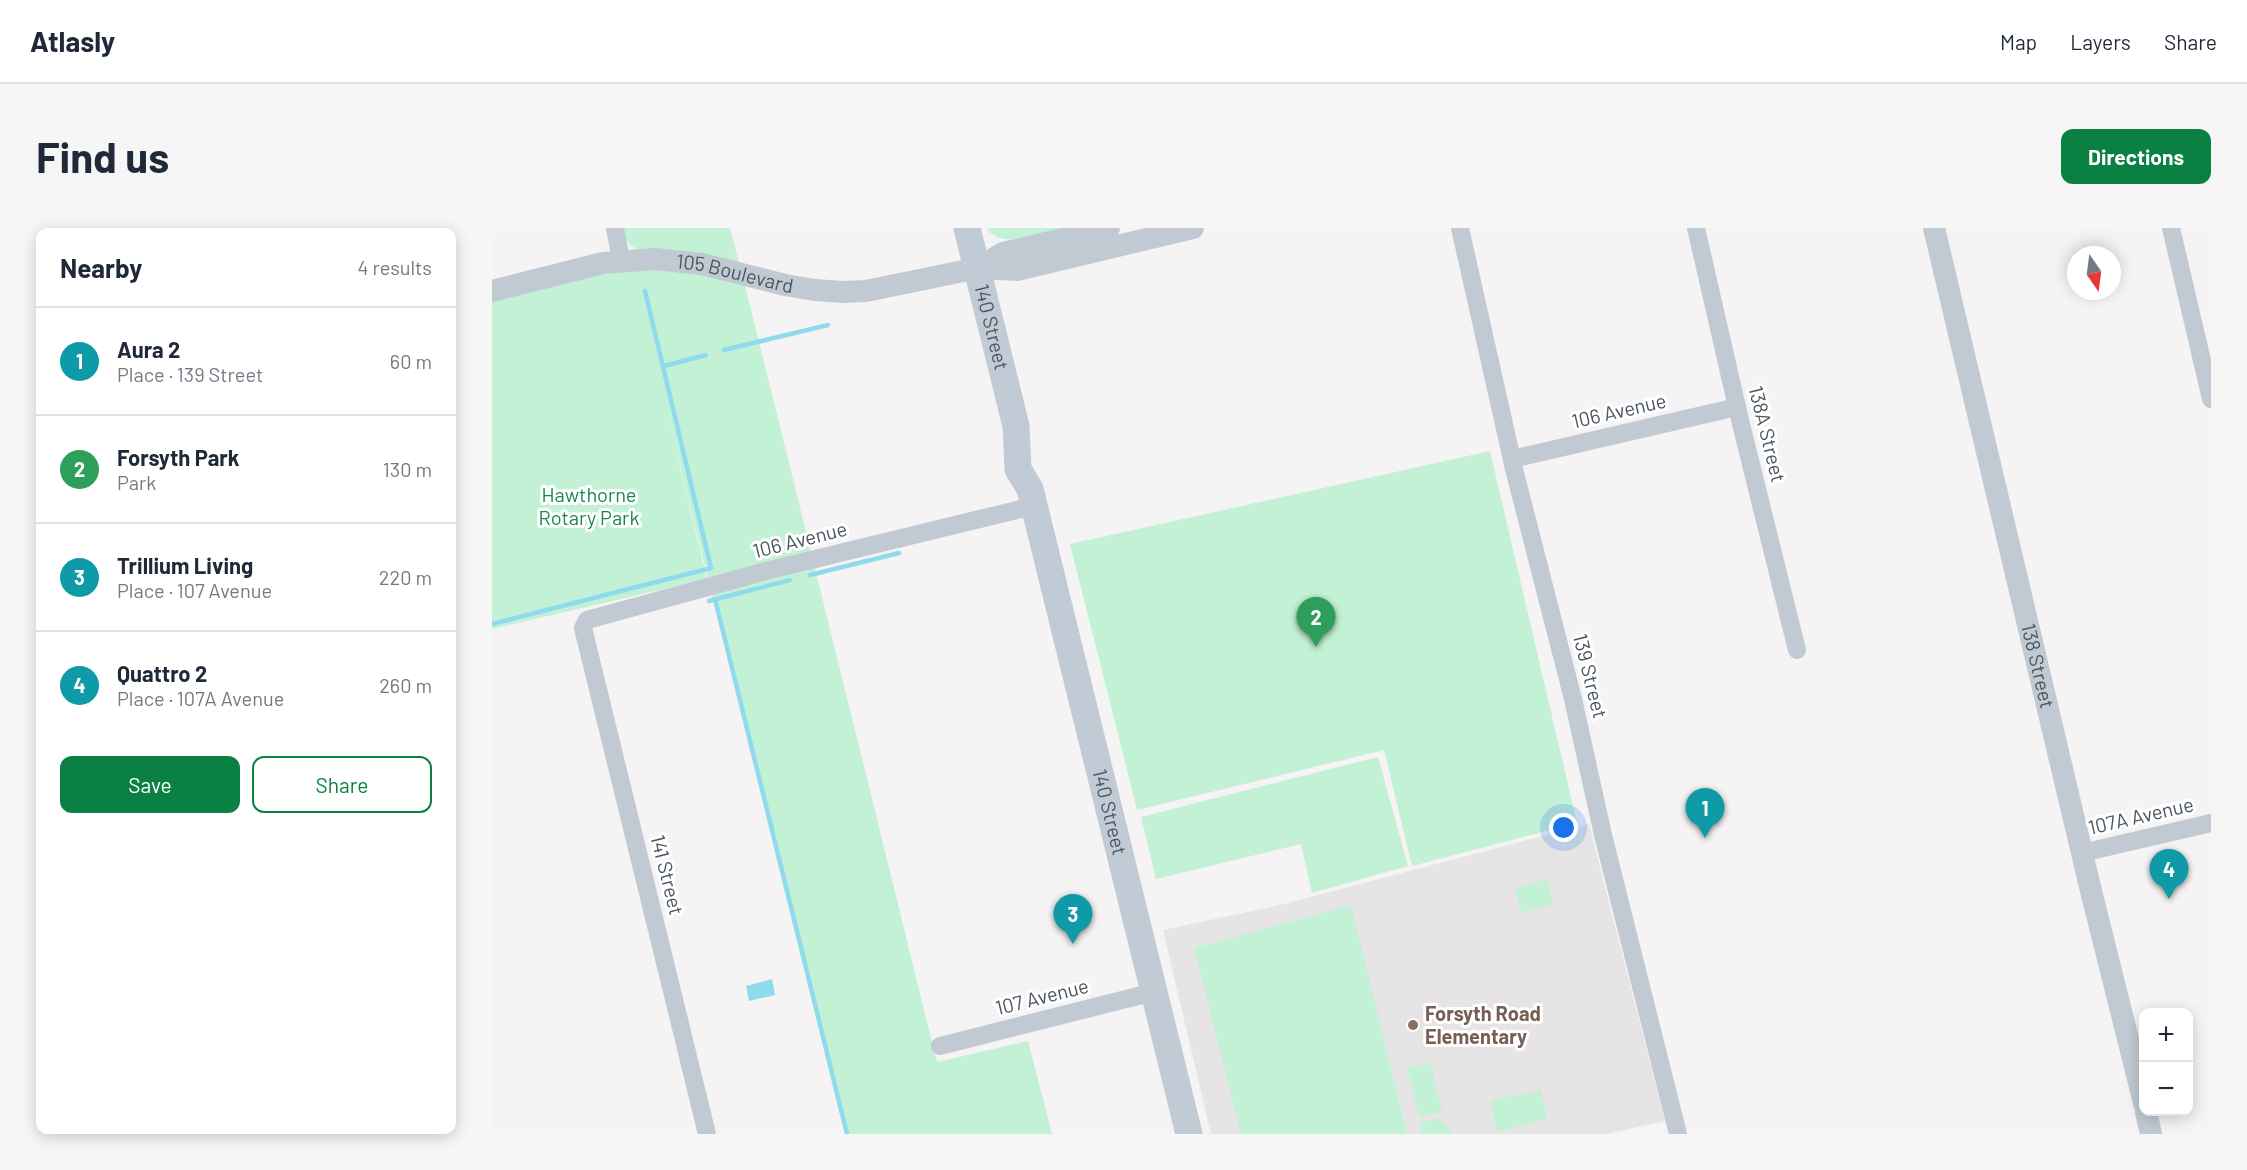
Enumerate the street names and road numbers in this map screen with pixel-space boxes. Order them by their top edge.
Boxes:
street label: 105 Boulevard [675,248,795,297]
street label: 140 Street [970,281,1015,372]
street label: 138A Street [1744,383,1792,484]
street label: 106 Avenue [1569,388,1668,433]
street label: 106 Avenue [750,516,849,562]
street label: 138 Street [2017,621,2060,710]
street label: 139 Street [1569,631,1613,721]
street label: 140 Street [1088,766,1133,857]
street label: 107A Avenue [2086,791,2196,839]
street label: 141 Street [646,832,690,917]
street label: 107 Avenue [993,973,1091,1019]

